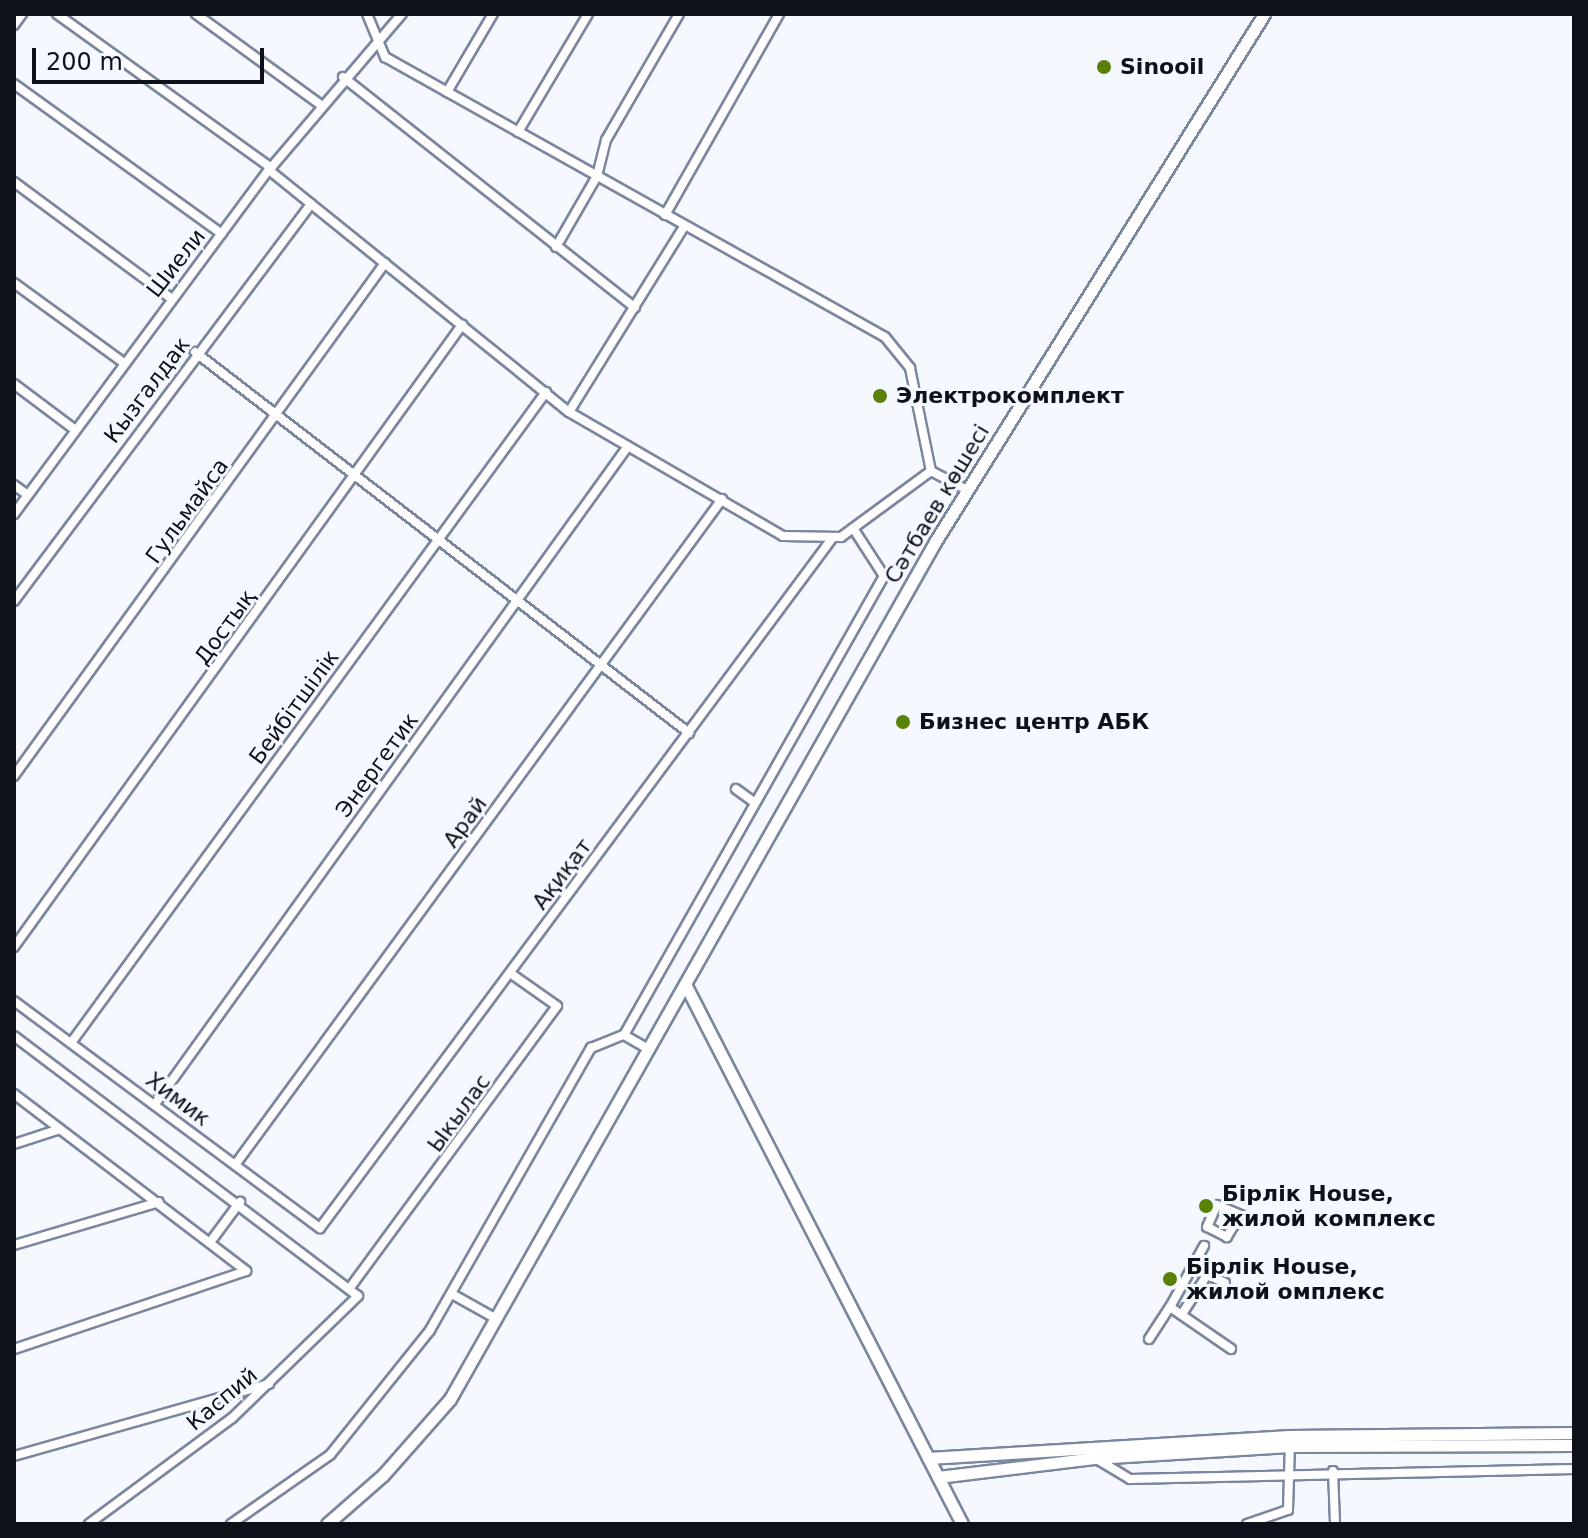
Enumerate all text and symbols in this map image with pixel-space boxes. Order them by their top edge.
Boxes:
scale bar [36,32,268,82]
text: 200 m [46,48,123,76]
place label: Sinooil [1120,54,1204,80]
marker: Sinooil [1095,58,1113,76]
street label: Шиели [141,223,211,303]
street label: Кызгалдак [99,332,195,448]
place label: Электрокомплект [896,383,1124,409]
marker: Электрокомплект [871,387,889,405]
street label: Сәтбаев көшесі [879,420,995,588]
street label: Гульмайса [140,453,234,569]
street label: Достық [189,584,261,670]
street label: Бейбітшілік [244,645,344,769]
street label: Энергетик [330,708,424,822]
place label: Бизнес центр АБК [919,709,1149,735]
marker: Бизнес центр АБК [894,713,912,731]
street label: Арай [438,791,492,853]
street label: Ақиқат [527,833,597,915]
street label: Химик [141,1066,215,1132]
street label: Ыкылас [422,1069,496,1157]
place label: Бірлік House, жилой комплекс [1222,1180,1436,1232]
marker: Бірлік House, жилой комплекс [1197,1197,1215,1215]
place label: Бірлік House, жилой омплекс [1186,1253,1385,1304]
marker: Бірлік House, жилой омплекс [1161,1270,1179,1288]
street label: Каспий [181,1362,263,1436]

